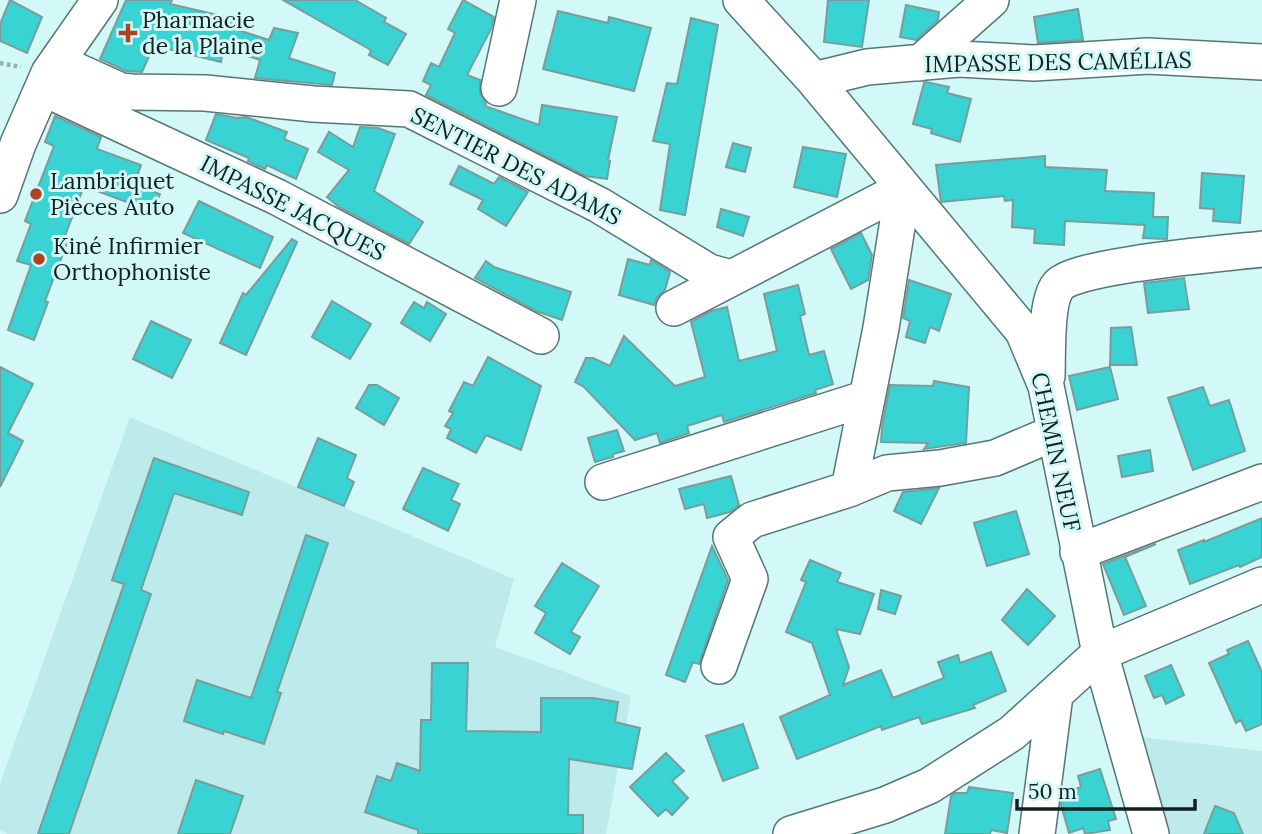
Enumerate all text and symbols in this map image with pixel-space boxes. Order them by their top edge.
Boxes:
place label: Pharmacie de la Plaine [142,5,263,60]
marker: Pharmacie de la Plaine [120,25,136,41]
street label: IMPASSE DES CAMÉLIAS [924,45,1192,78]
street label: SENTIER DES ADAMS [406,100,626,231]
street label: IMPASSE JACQUES [196,148,391,267]
place label: Lambriquet Pièces Auto [50,166,175,221]
marker: Lambriquet Pièces Auto [28,186,44,202]
place label: Kiné Infirmier Orthophoniste [53,231,211,286]
marker: Kiné Infirmier Orthophoniste [31,251,47,267]
street label: CHEMIN NEUF [1025,369,1088,535]
scale bar [1017,768,1196,812]
text: 50 m [1028,778,1077,805]

